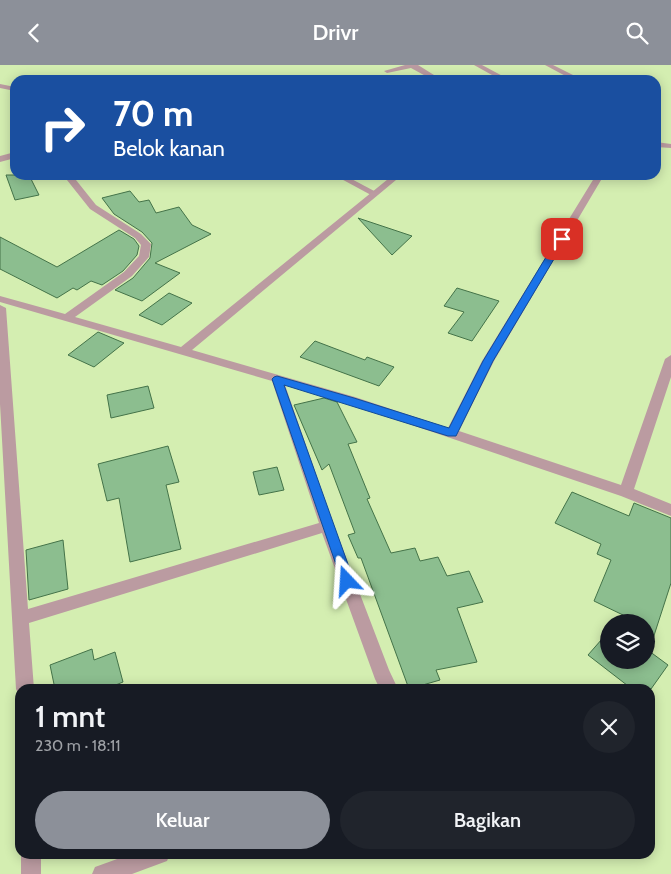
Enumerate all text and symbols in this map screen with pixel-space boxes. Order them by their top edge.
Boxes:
icon: back [20,19,48,47]
text: Drivr [313,19,358,46]
icon: search [623,19,651,47]
text: 70 m [113,92,194,135]
icon: right [30,95,95,160]
text: Belok kanan [113,135,225,162]
pin [541,218,583,260]
icon: arrive [548,225,576,253]
position arrow [320,554,372,606]
map controls [600,614,655,669]
button: layers [600,614,655,669]
text: 1 mnt [35,698,105,735]
button: close [583,701,635,753]
text: 230 m · 18:11 [35,736,121,755]
button: Keluar [35,791,330,849]
button: Bagikan [340,791,635,849]

